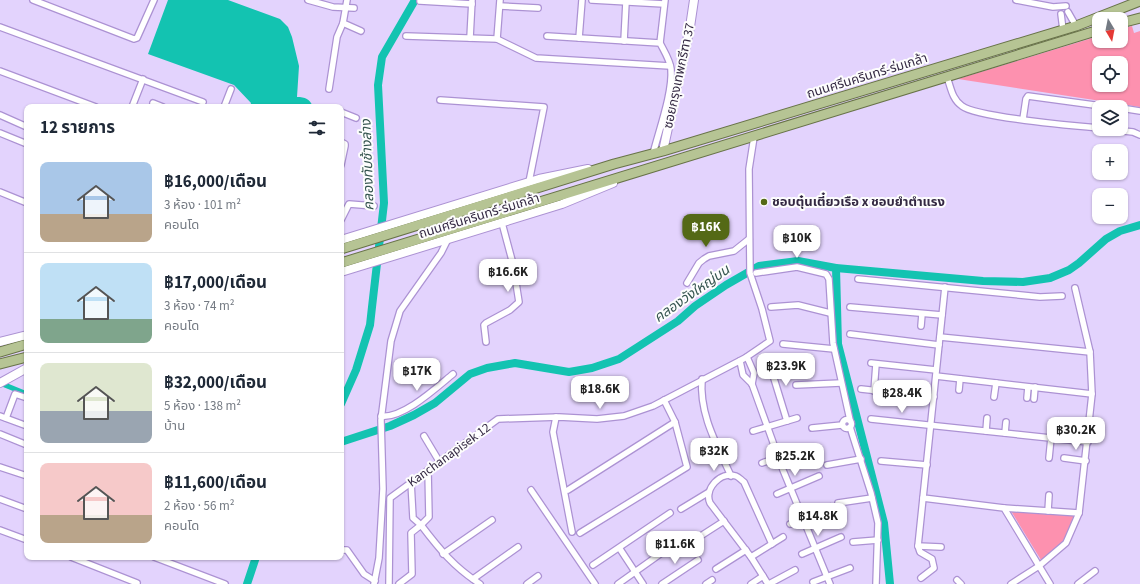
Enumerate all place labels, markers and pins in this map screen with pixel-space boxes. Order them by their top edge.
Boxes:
place label: ชอบตุ๋นเตี๋ยวเรือ x ชอบยำตำแรง [772,192,945,211]
marker: ชอบตุ๋นเตี๋ยวเรือ x ชอบยำตำแรง [759,197,769,207]
pin: ฿16K [682,214,730,248]
pin: ฿10K [773,225,821,259]
pin: ฿16.6K [475,259,541,293]
pin: ฿23.9K [753,353,819,387]
pin: ฿17K [393,358,441,392]
pin: ฿18.6K [567,376,633,410]
pin: ฿28.4K [869,380,935,414]
pin: ฿30.2K [1043,417,1109,451]
pin: ฿32K [690,438,738,472]
pin: ฿25.2K [762,443,828,477]
pin: ฿14.8K [785,503,851,537]
pin: ฿11.6K [642,531,708,565]

